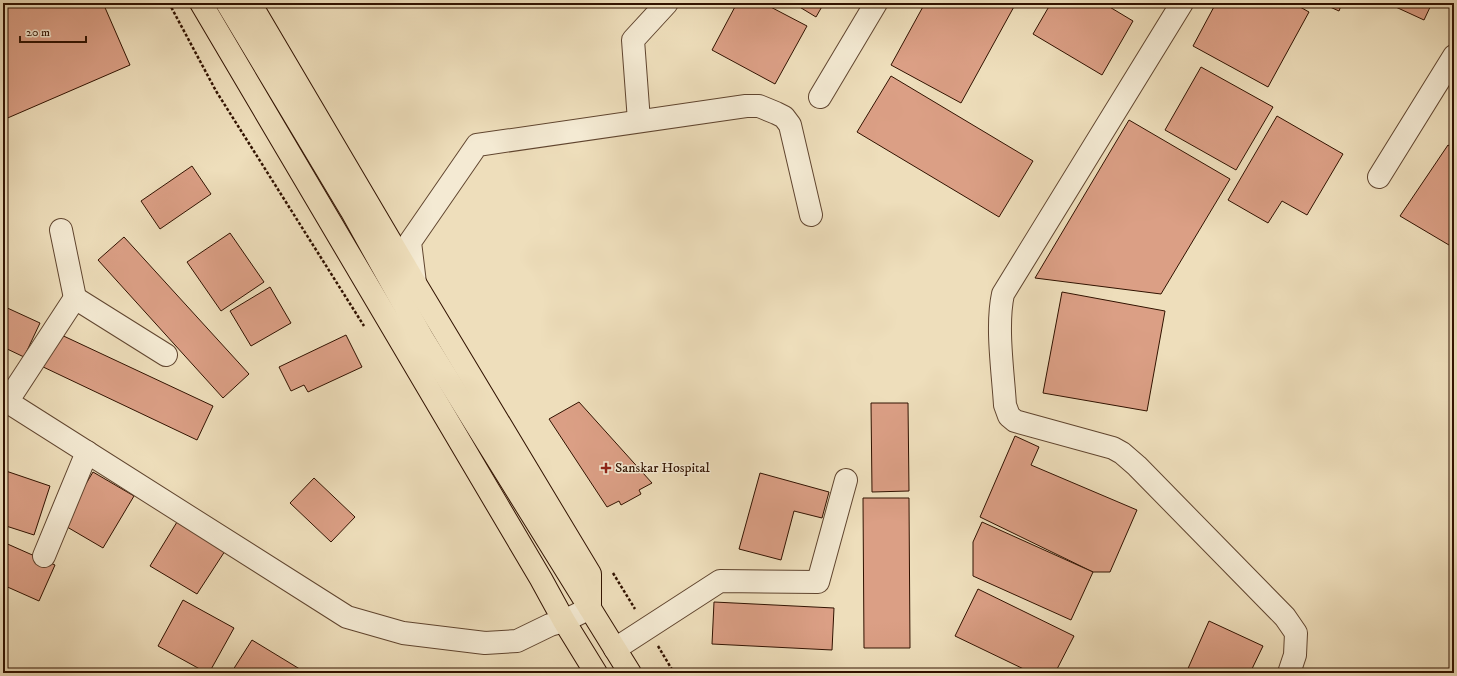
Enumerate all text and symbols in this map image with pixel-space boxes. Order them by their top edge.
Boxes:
scale bar [20,18,86,44]
text: 20 m [26,25,50,40]
place label: Sanskar Hospital [615,459,710,477]
marker: Sanskar Hospital [600,462,612,474]

